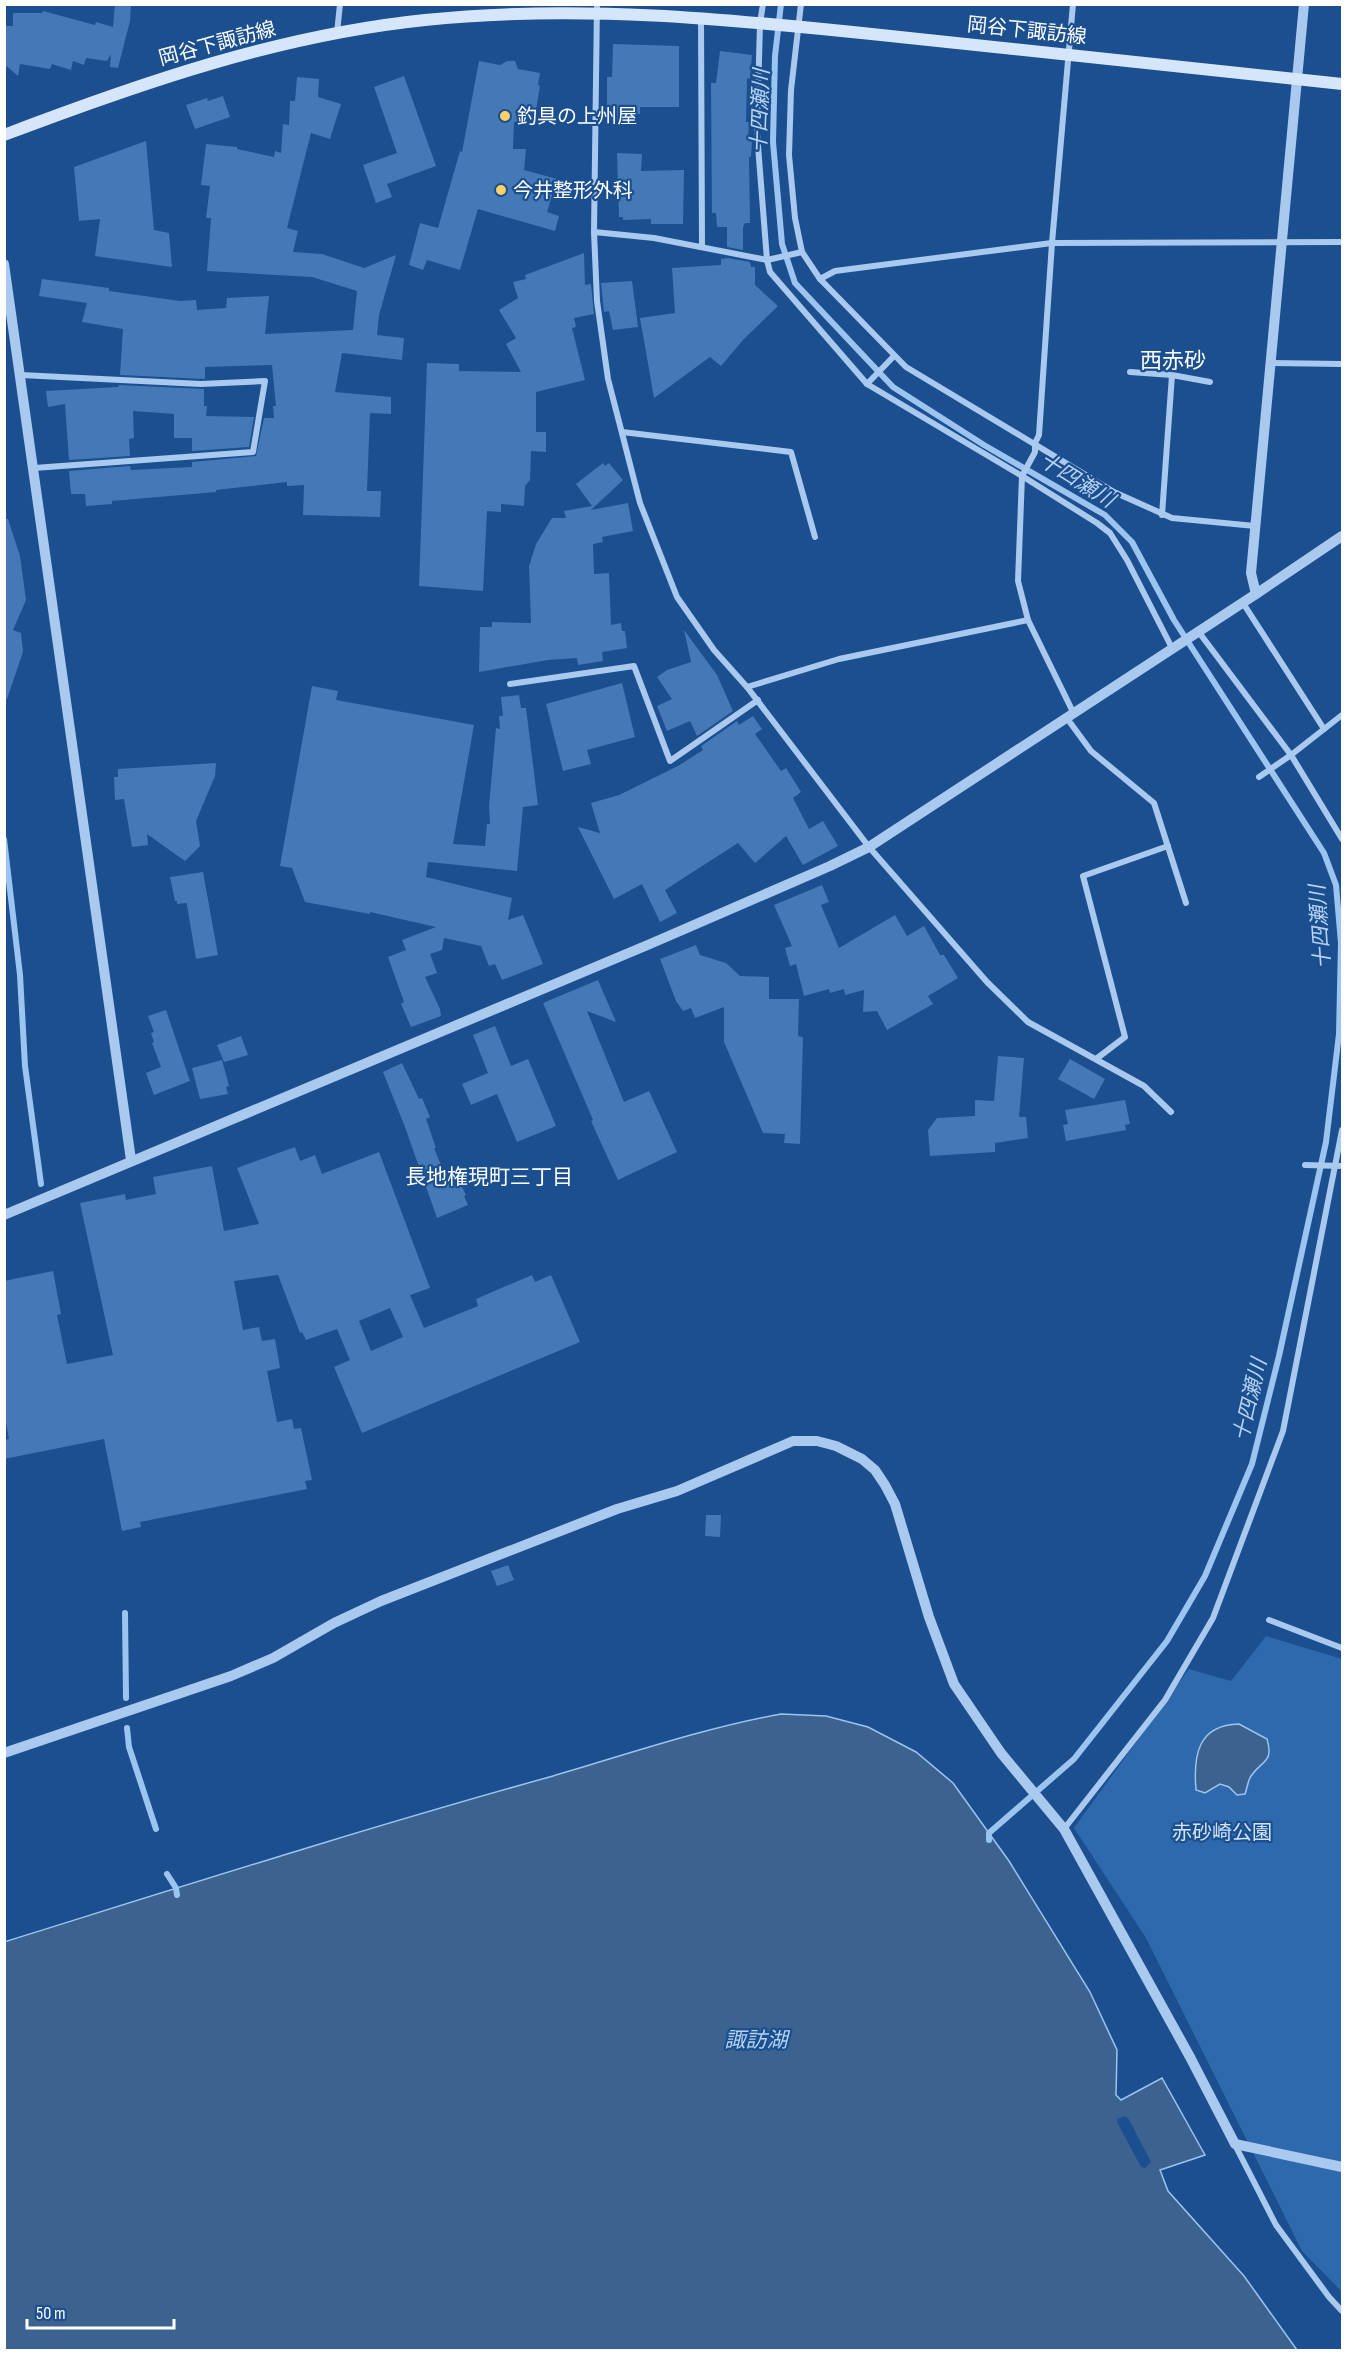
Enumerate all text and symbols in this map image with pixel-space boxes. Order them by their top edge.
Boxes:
street label: 岡谷下諏訪線 [966,13,1088,49]
street label: 岡谷下諏訪線 [156,17,278,71]
water label: 十四瀬川 [747,67,775,153]
place label: 釣具の上州屋 [517,105,637,129]
marker: 釣具の上州屋 [498,109,512,123]
place label: 今井整形外科 [513,179,633,203]
marker: 今井整形外科 [494,183,508,197]
district label: 西赤砂 [1140,348,1206,375]
water label: 十四瀬川 [1034,448,1121,514]
water label: 十四瀬川 [1305,882,1336,970]
district label: 長地権現町三丁目 [405,1165,573,1190]
water label: 十四瀬川 [1229,1354,1273,1444]
park label: 赤砂崎公園 [1172,1821,1272,1845]
water label: 諏訪湖 [725,2028,790,2053]
scale bar [27,2292,174,2330]
text: 50 m [36,2303,66,2324]

